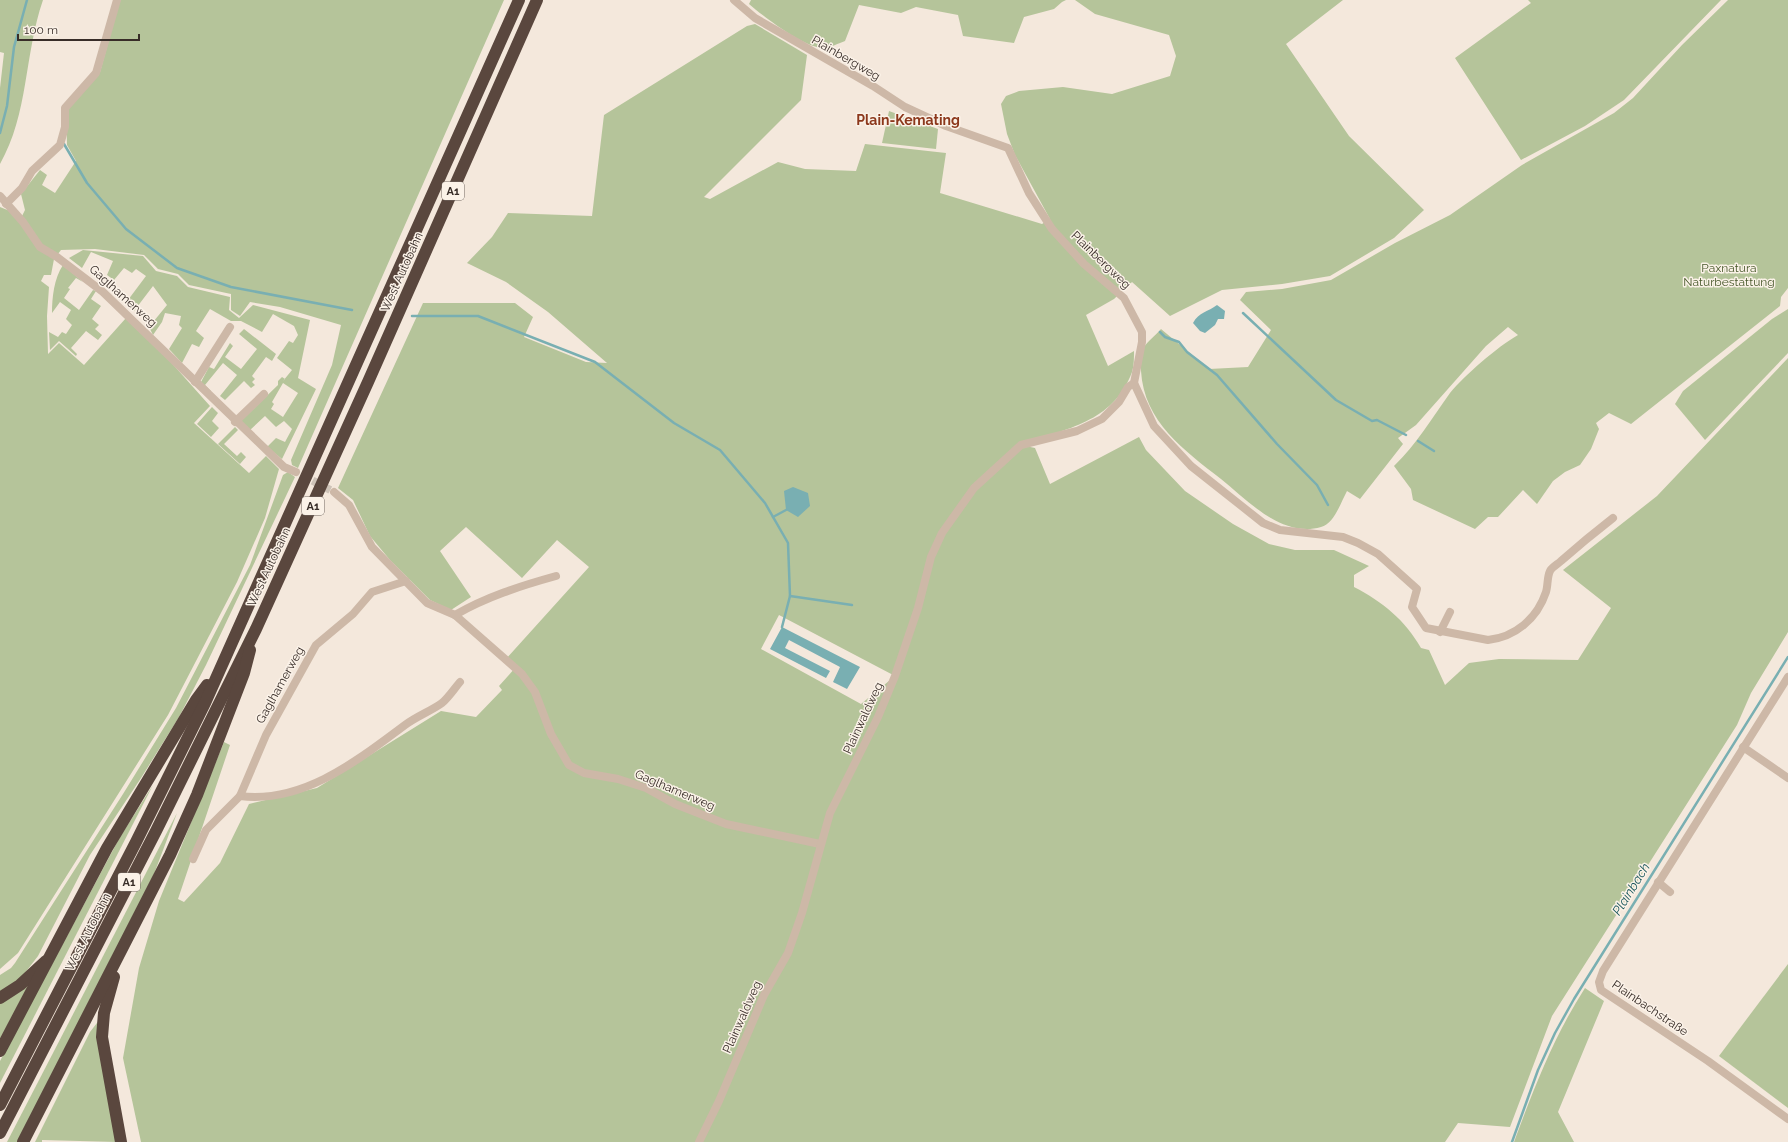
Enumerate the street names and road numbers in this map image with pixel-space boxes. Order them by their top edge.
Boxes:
street label: Plainbergweg [809,33,883,83]
road number: A1 [442,182,464,200]
street label: Plainbergweg [1069,228,1133,292]
street label: West Autobahn [378,230,426,314]
street label: Gaglhamerweg [86,262,160,330]
road number: A1 [302,497,324,515]
street label: West Autobahn [245,525,293,609]
street label: Gaglhamerweg [253,644,307,726]
street label: Plainwaldweg [840,680,886,756]
street label: Gaglhamerweg [633,767,717,813]
road number: A1 [118,873,140,891]
street label: West Autobahn [62,891,114,973]
street label: Plainbachstraße [1609,977,1691,1039]
street label: Plainwaldweg [720,979,764,1055]

